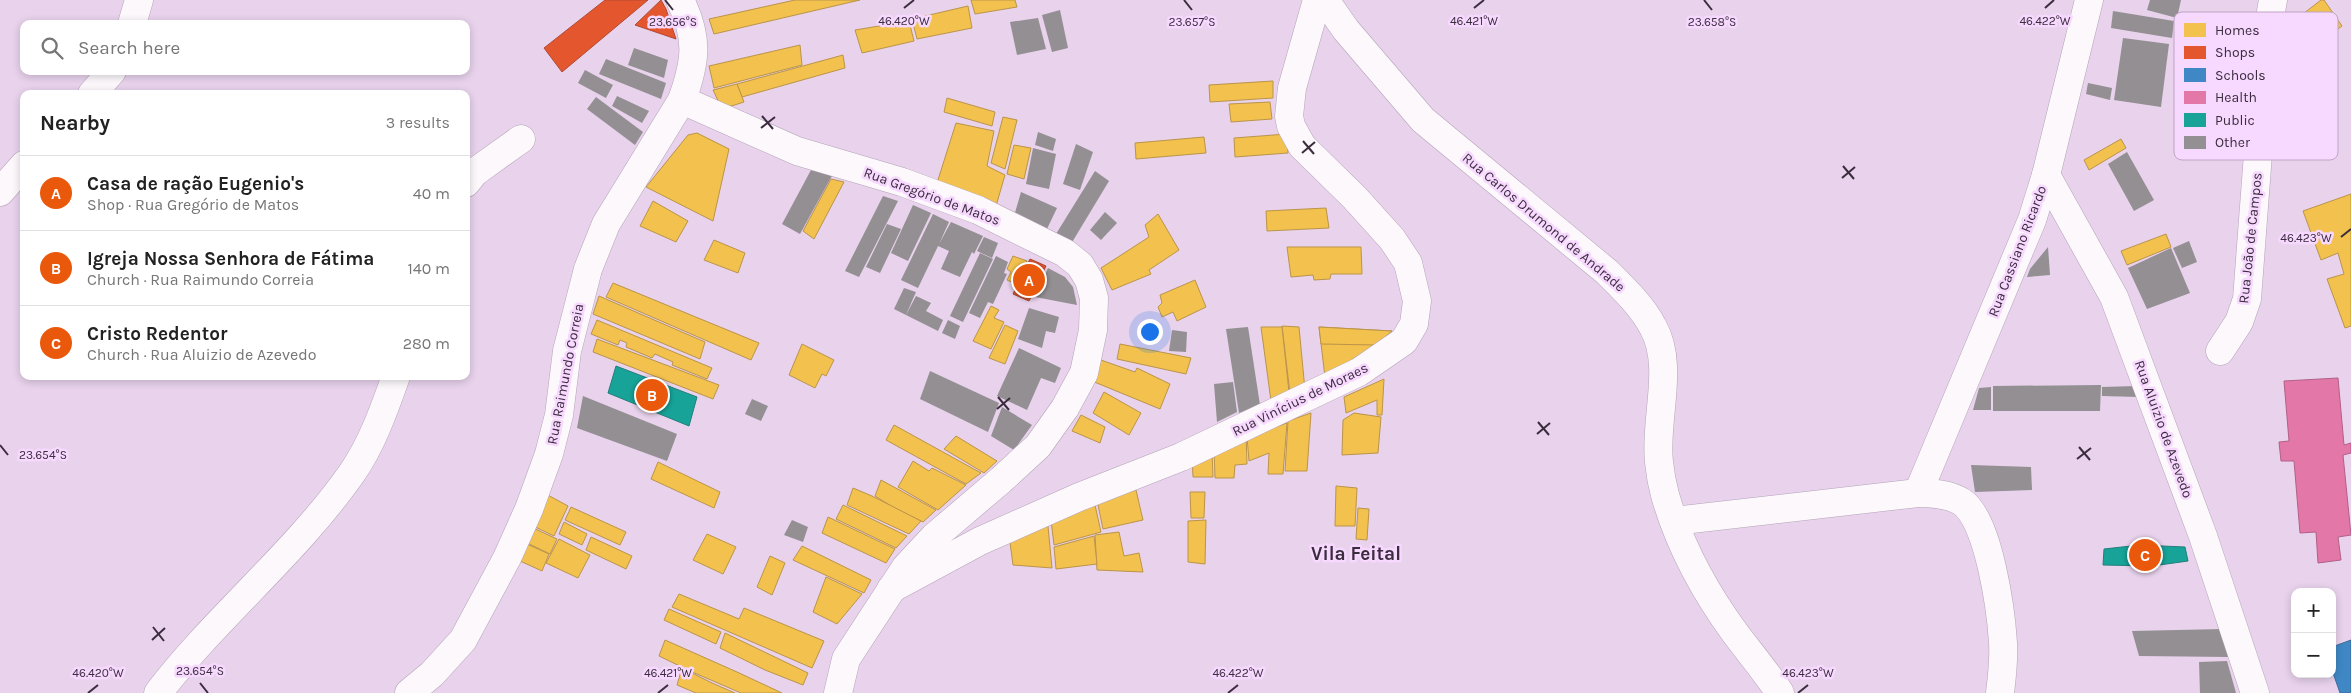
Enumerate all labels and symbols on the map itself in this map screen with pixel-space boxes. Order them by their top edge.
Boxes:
legend [2174,12,2338,160]
text: 46.420°W [878,14,930,28]
text: 46.421°W [1450,14,1498,28]
text: 46.422°W [2019,14,2071,28]
text: 23.656°S [649,15,697,29]
text: 23.657°S [1169,15,1215,29]
text: 23.658°S [1688,15,1736,29]
text: Homes [2215,22,2260,39]
text: Shops [2215,44,2255,61]
text: Schools [2215,67,2266,84]
text: Health [2215,89,2257,106]
text: Public [2215,112,2255,129]
text: Other [2215,134,2251,151]
street label: Rua Carlos Drumond de Andrade [1459,149,1628,295]
street label: Rua Gregório de Matos [861,164,1002,229]
street label: Rua João de Campos [2235,172,2266,304]
street label: Rua Cassiano Ricardo [1985,183,2050,319]
text: 46.423°W [2280,231,2332,245]
pin: A [1013,261,1045,299]
street label: Rua Raimundo Correia [543,302,588,446]
your location [1137,319,1163,345]
street label: Rua Aluizio de Azevedo [2131,358,2196,500]
street label: Rua Vinícius de Moraes [1230,359,1371,440]
pin: B [636,376,668,414]
text: 23.654°S [19,448,67,462]
pin: C [2129,536,2161,574]
district label: Vila Feital [1311,543,1401,565]
text: 23.654°S [176,664,224,678]
text: 46.420°W [72,666,124,680]
text: 46.421°W [644,666,692,680]
text: 46.422°W [1212,666,1264,680]
text: 46.423°W [1782,666,1834,680]

